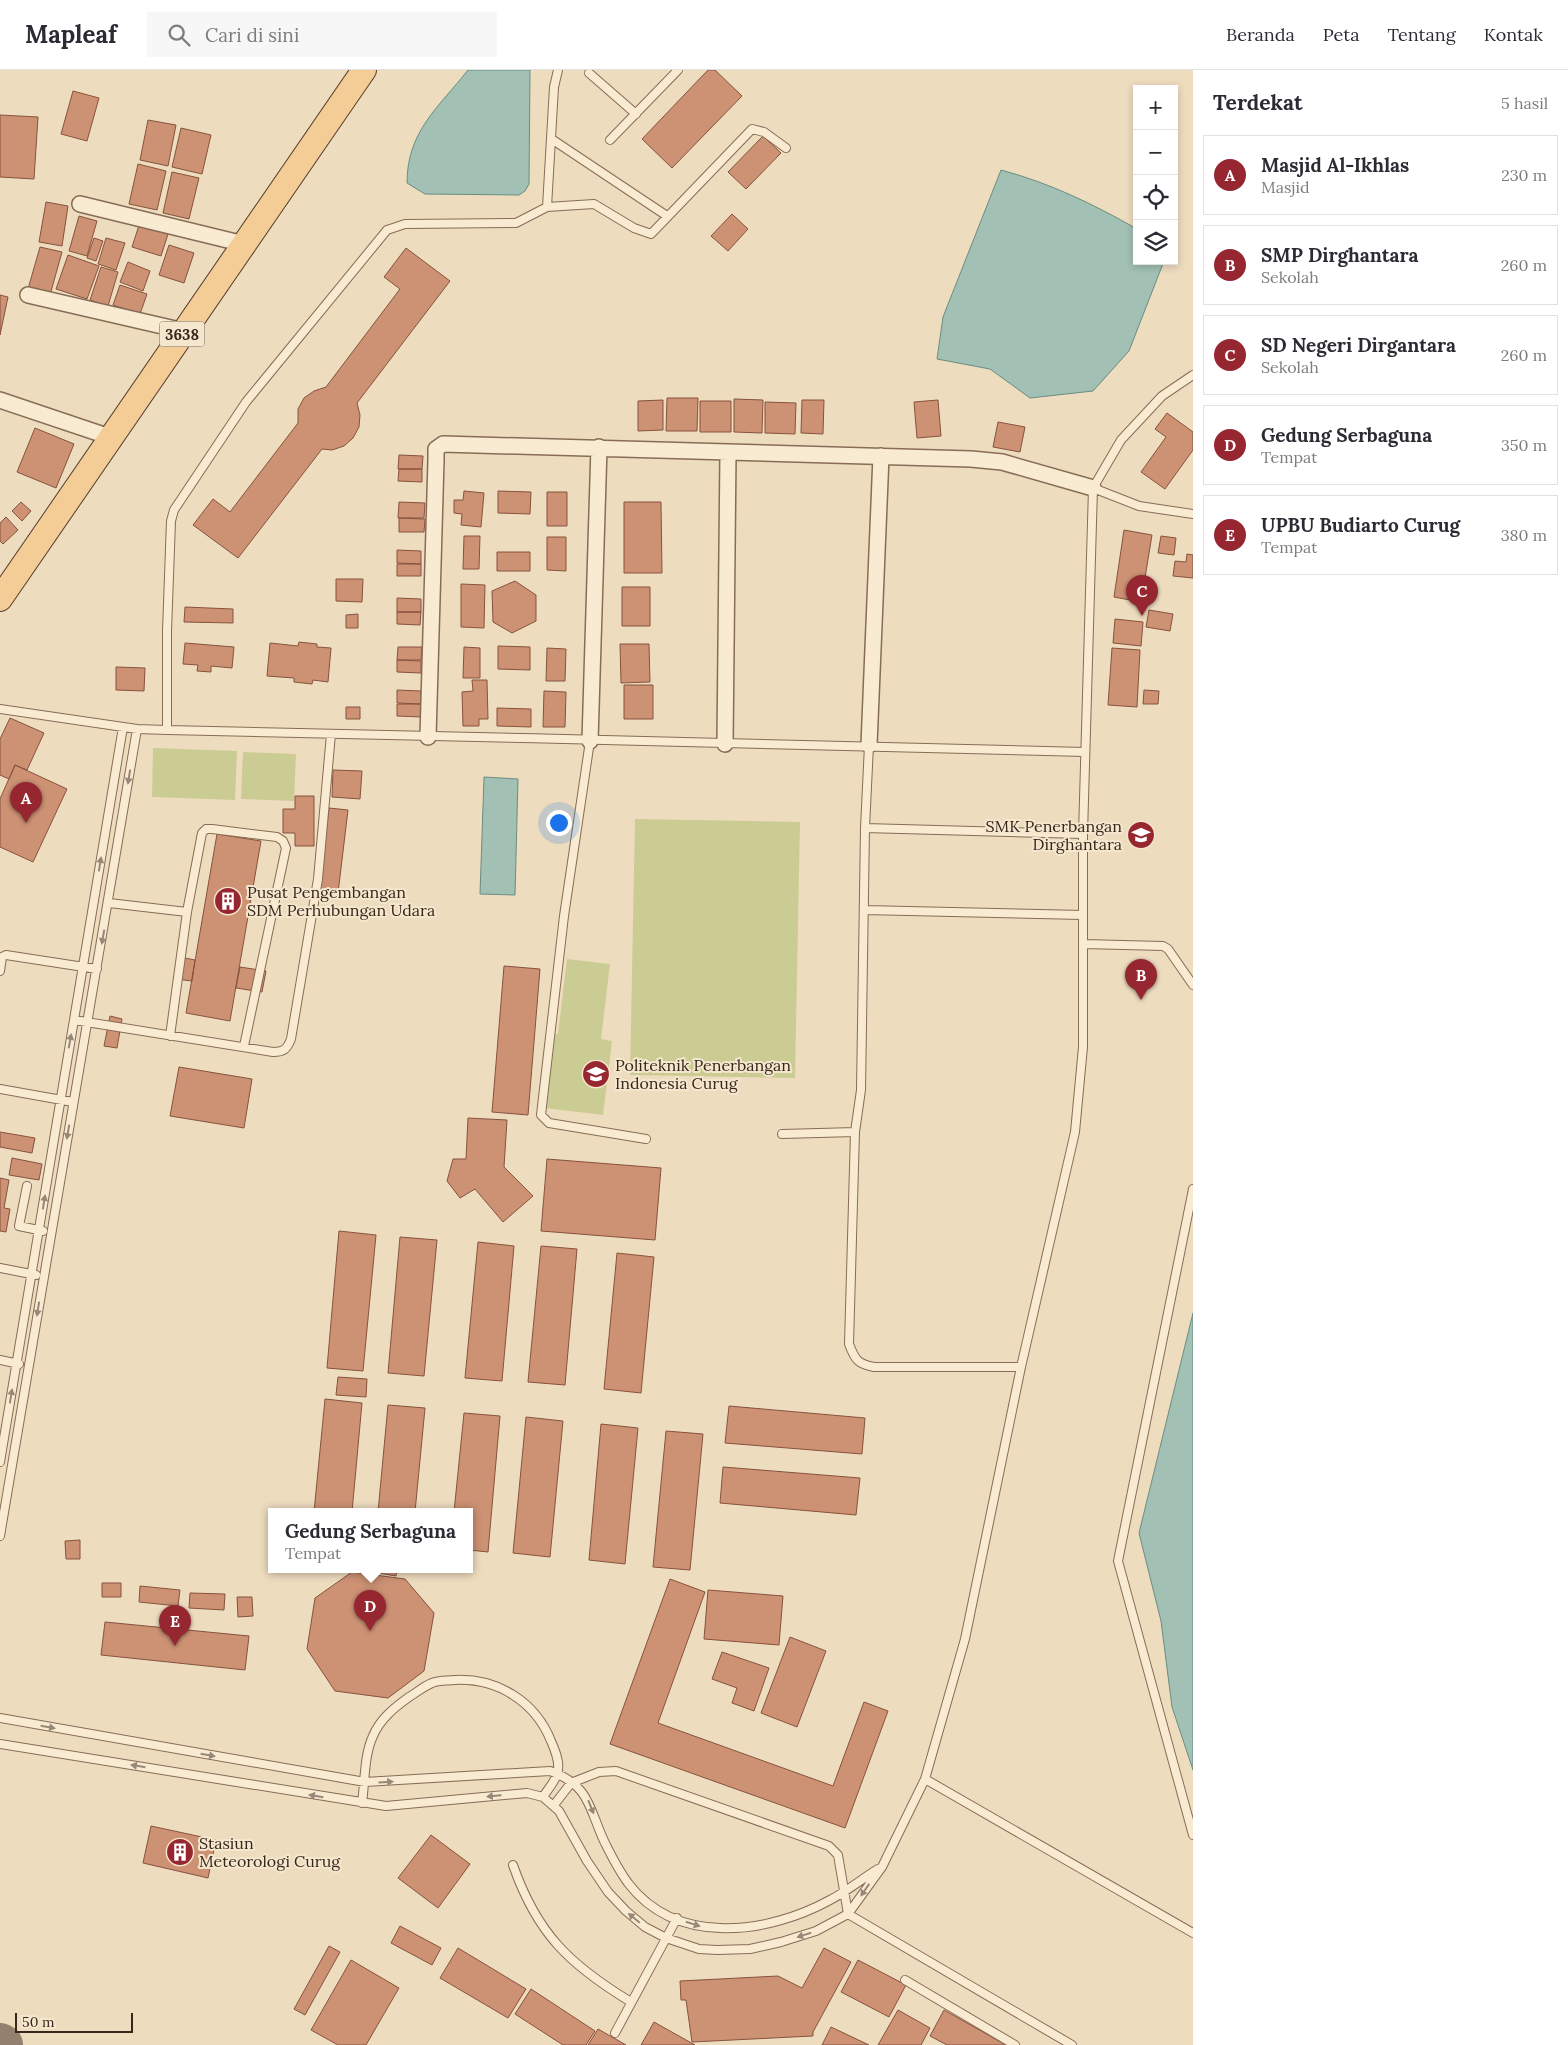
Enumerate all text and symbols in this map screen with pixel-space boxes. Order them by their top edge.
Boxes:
search box [147,12,497,57]
text: Mapleaf [25,19,117,50]
icon: search [165,21,193,49]
text: Cari di sini [205,23,299,47]
text: Beranda [1226,23,1295,46]
text: Peta [1323,23,1359,46]
text: Tentang [1387,23,1456,46]
text: Kontak [1484,23,1543,46]
map controls [1133,85,1178,265]
button: + [1133,85,1178,130]
text: Terdekat [1213,89,1303,116]
text: 5 hasil [1501,93,1548,113]
button: − [1133,130,1178,175]
text: Masjid Al-Ikhlas [1261,153,1409,177]
text: A [1225,165,1235,185]
text: 230 m [1501,165,1547,185]
button: locate [1133,175,1178,220]
text: Masjid [1261,177,1310,197]
button: layers [1133,220,1178,265]
text: SMP Dirghantara [1261,243,1419,267]
text: B [1225,255,1235,275]
text: 260 m [1501,255,1547,275]
text: Sekolah [1261,267,1319,287]
road number: 3638 [160,322,204,346]
text: SD Negeri Dirgantara [1261,333,1456,357]
text: C [1224,345,1236,365]
text: 260 m [1501,345,1547,365]
text: Sekolah [1261,357,1319,377]
text: Gedung Serbaguna [1261,423,1432,447]
text: D [1224,435,1236,455]
text: 350 m [1501,435,1547,455]
text: Tempat [1261,447,1317,467]
text: UPBU Budiarto Curug [1261,513,1460,537]
text: E [1225,525,1235,545]
text: 380 m [1501,525,1547,545]
text: Tempat [1261,537,1317,557]
pin: C [1126,575,1158,616]
one-way arrow [125,770,133,786]
pin: A [10,782,42,823]
your location [546,810,572,836]
place label: SMK Penerbangan Dirghantara [986,816,1122,854]
school or university icon: SMK Penerbangan Dirghantara [1126,820,1156,850]
one-way arrow [96,855,104,871]
place label: Pusat Pengembangan SDM Perhubungan Udara [247,882,435,920]
building icon: Pusat Pengembangan SDM Perhubungan Udara [213,886,243,916]
one-way arrow [98,930,106,946]
pin: B [1125,959,1157,1000]
one-way arrow [67,1033,75,1049]
place label: Politeknik Penerbangan Indonesia Curug [615,1055,791,1093]
school or university icon: Politeknik Penerbangan Indonesia Curug [581,1059,611,1089]
one-way arrow [63,1124,71,1140]
one-way arrow [40,1193,48,1209]
one-way arrow [33,1302,41,1318]
one-way arrow [7,1388,15,1404]
popup [268,1508,473,1573]
text: Gedung Serbaguna [285,1519,456,1543]
text: Tempat [285,1543,341,1563]
pin: D [354,1590,386,1631]
pin: E [159,1605,191,1646]
one-way arrow [40,1723,56,1731]
one-way arrow [200,1751,216,1759]
one-way arrow [130,1762,146,1770]
one-way arrow [378,1778,394,1786]
one-way arrow [307,1791,323,1799]
one-way arrow [486,1792,502,1800]
one-way arrow [587,1800,595,1815]
place label: Stasiun Meteorologi Curug [199,1833,341,1871]
building icon: Stasiun Meteorologi Curug [165,1837,195,1867]
one-way arrow [860,1884,870,1897]
one-way arrow [628,1913,641,1924]
one-way arrow [686,1921,701,1929]
one-way arrow [797,1931,812,1939]
scale bar [15,2010,132,2033]
text: 50 m [22,2013,55,2031]

